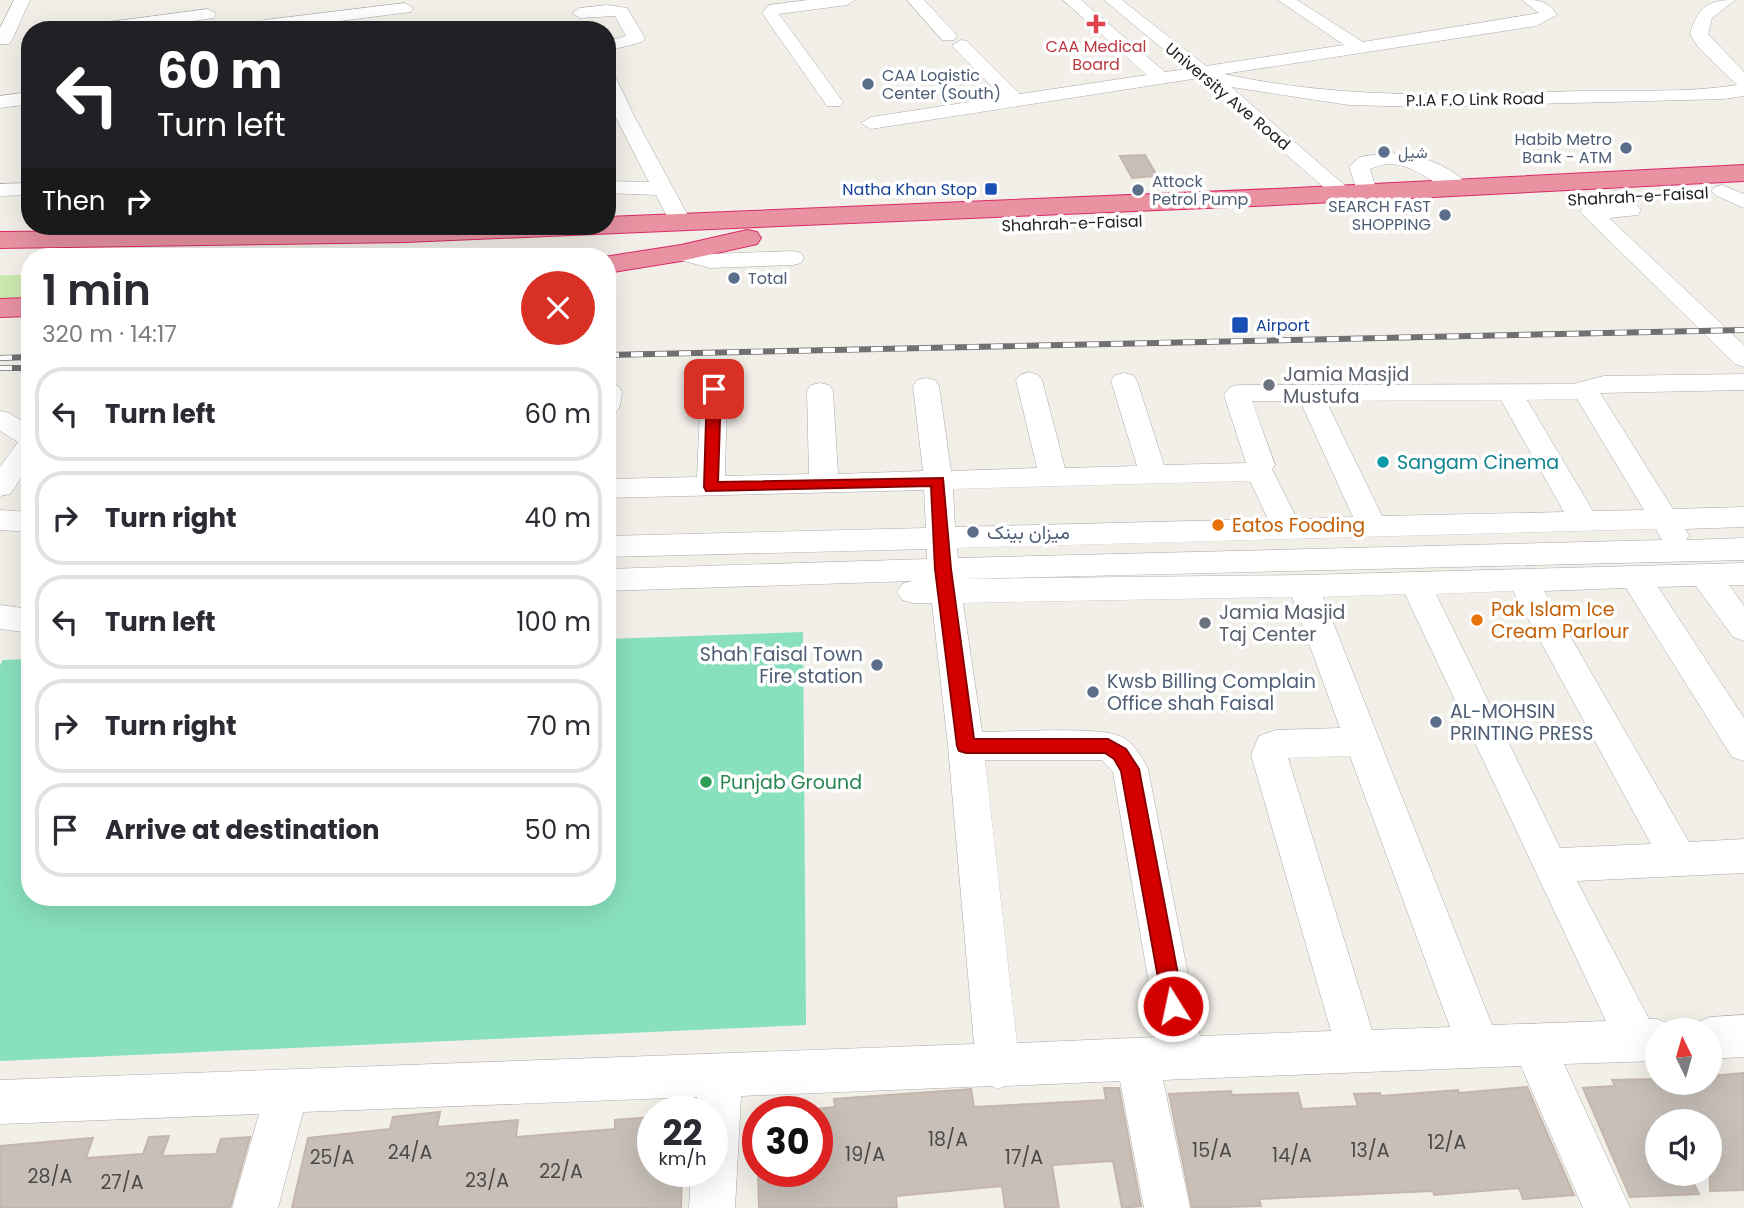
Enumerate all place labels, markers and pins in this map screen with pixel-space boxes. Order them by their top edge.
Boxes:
marker: CAA Medical Board [1086,14,1106,34]
place label: CAA Medical Board [1045,35,1147,76]
place label: CAA Logistic Center (South) [882,64,1001,105]
marker: CAA Logistic Center (South) [860,76,876,92]
place label: Habib Metro Bank - ATM [1515,128,1612,169]
marker: Habib Metro Bank - ATM [1618,140,1634,156]
place label: شیل [1398,141,1428,164]
marker: شیل [1376,144,1392,160]
place label: Attock Petrol Pump [1152,170,1248,211]
place label: Natha Khan Stop [842,178,977,201]
marker: Natha Khan Stop [983,181,999,197]
marker: Attock Petrol Pump [1130,182,1146,198]
place label: SEARCH FAST SHOPPING [1328,195,1431,236]
marker: SEARCH FAST SHOPPING [1437,207,1453,223]
place label: Total [748,267,787,290]
marker: Total [726,270,742,286]
place label: Airport [1256,314,1310,337]
marker: Airport [1230,315,1250,335]
pin [684,359,744,419]
place label: Jamia Masjid Mustufa [1283,361,1409,410]
marker: Jamia Masjid Mustufa [1261,377,1277,393]
place label: Sangam Cinema [1397,449,1559,476]
marker: Sangam Cinema [1375,454,1391,470]
place label: Eatos Fooding [1232,512,1365,539]
marker: Eatos Fooding [1210,517,1226,533]
place label: میزان بینک [987,519,1070,546]
marker: میزان بینک [965,524,981,540]
place label: Pak Islam Ice Cream Parlour [1491,596,1629,645]
place label: Jamia Masjid Taj Center [1219,599,1345,648]
marker: Pak Islam Ice Cream Parlour [1469,612,1485,628]
marker: Jamia Masjid Taj Center [1197,615,1213,631]
place label: Shah Faisal Town Fire station [700,641,863,690]
marker: Shah Faisal Town Fire station [869,657,885,673]
place label: Kwsb Billing Complain Office shah Faisal [1107,668,1316,717]
marker: Kwsb Billing Complain Office shah Faisal [1085,684,1101,700]
place label: AL-MOHSIN PRINTING PRESS [1450,698,1593,747]
marker: AL-MOHSIN PRINTING PRESS [1428,714,1444,730]
place label: Punjab Ground [720,769,862,796]
marker: Punjab Ground [698,774,714,790]

